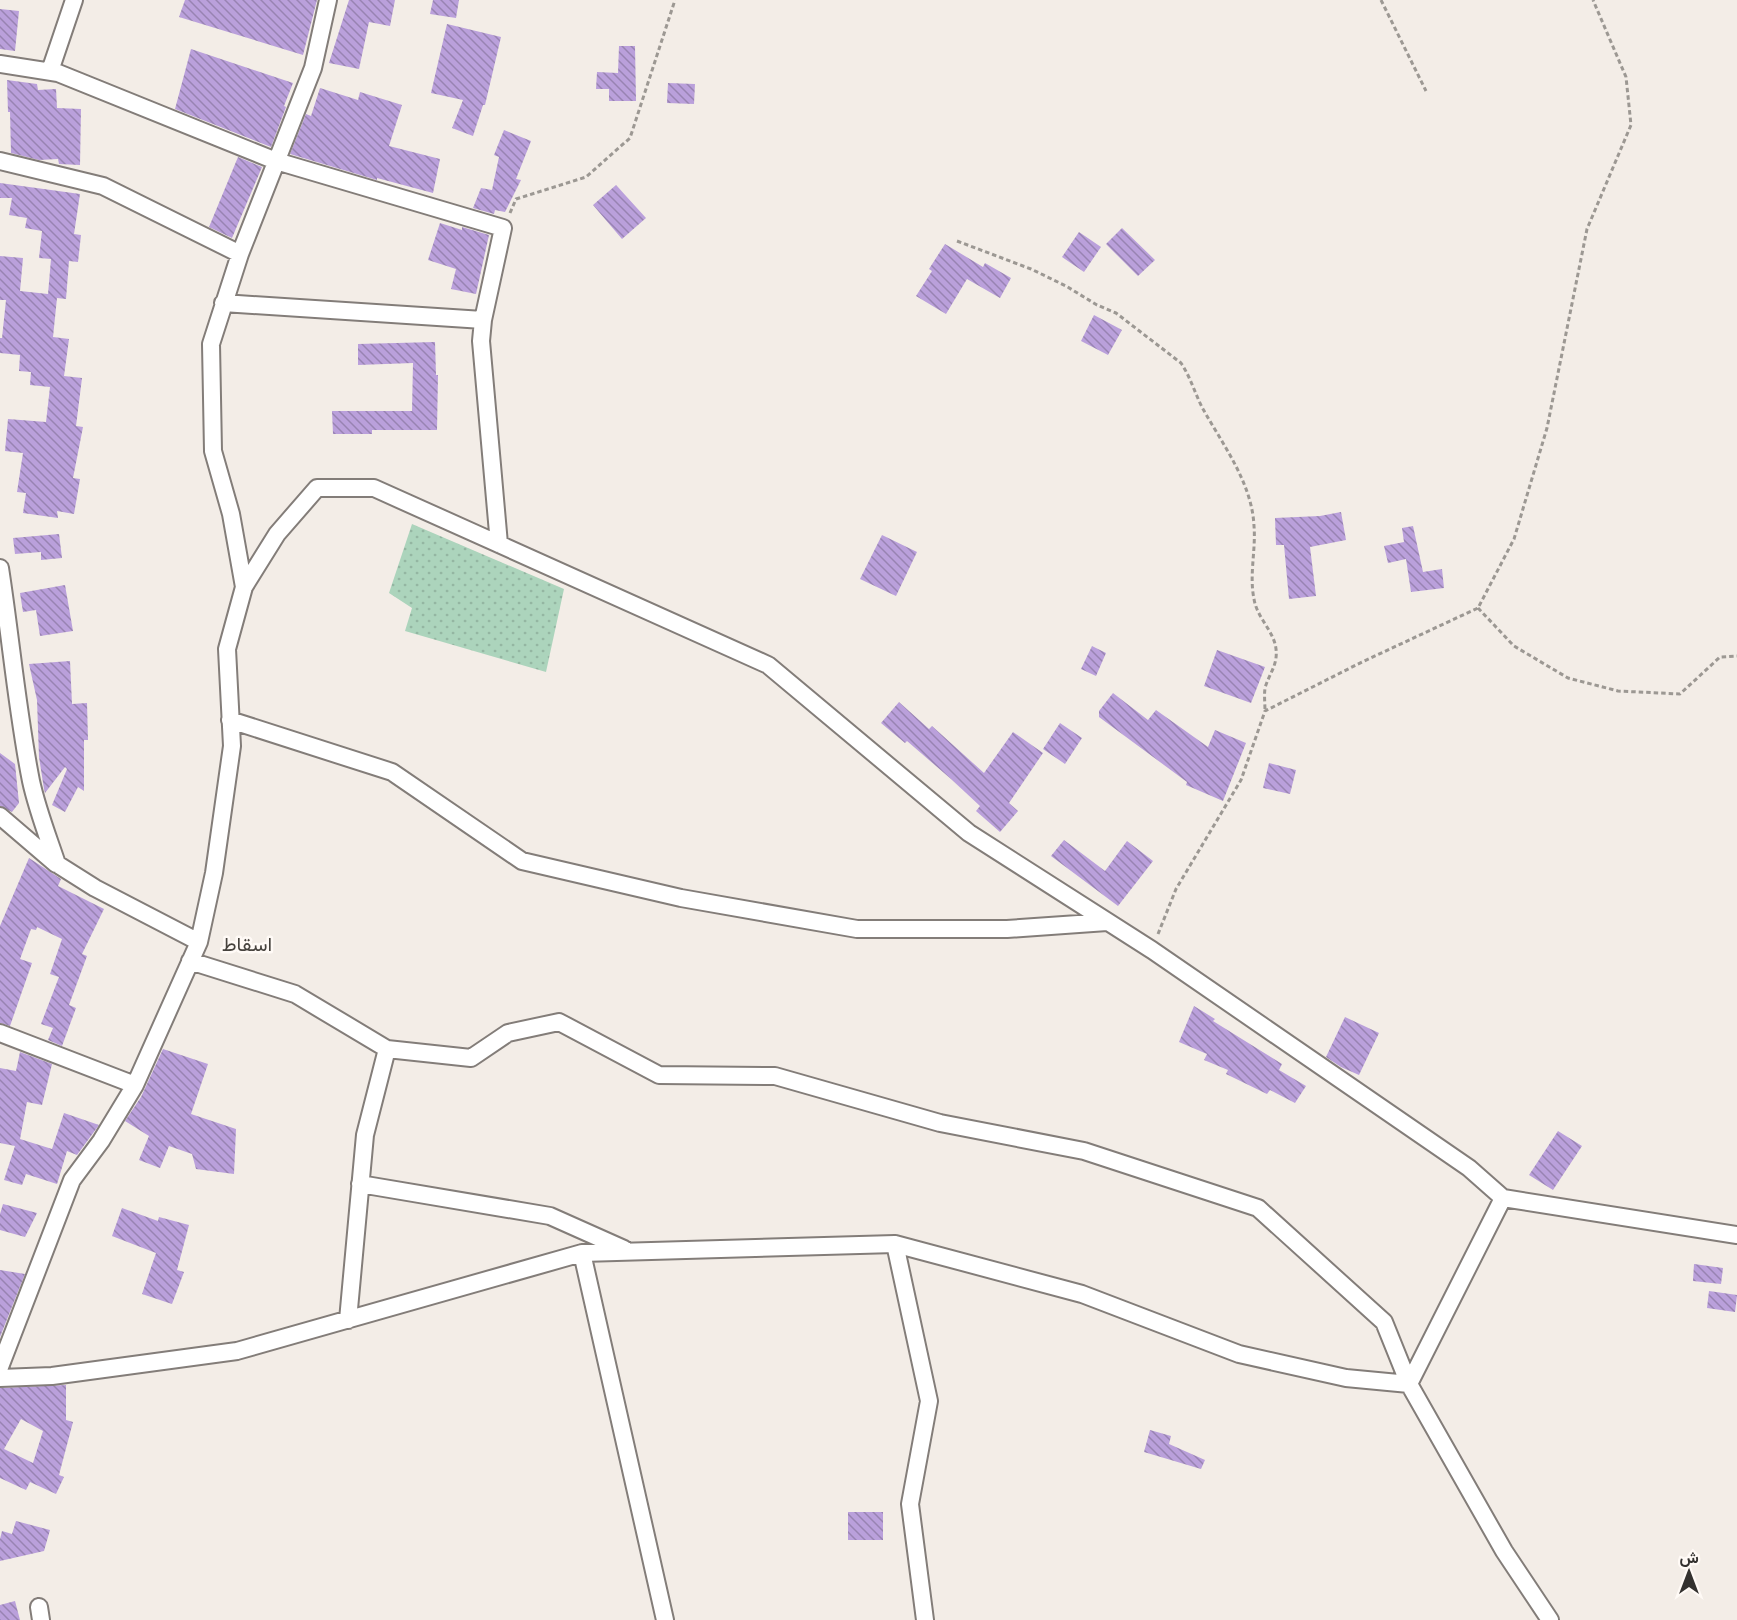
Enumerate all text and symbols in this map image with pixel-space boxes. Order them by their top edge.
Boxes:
district label: اسقاط [222,930,272,958]
north arrow [1659,1542,1719,1602]
text: ش [1679,1546,1699,1568]

